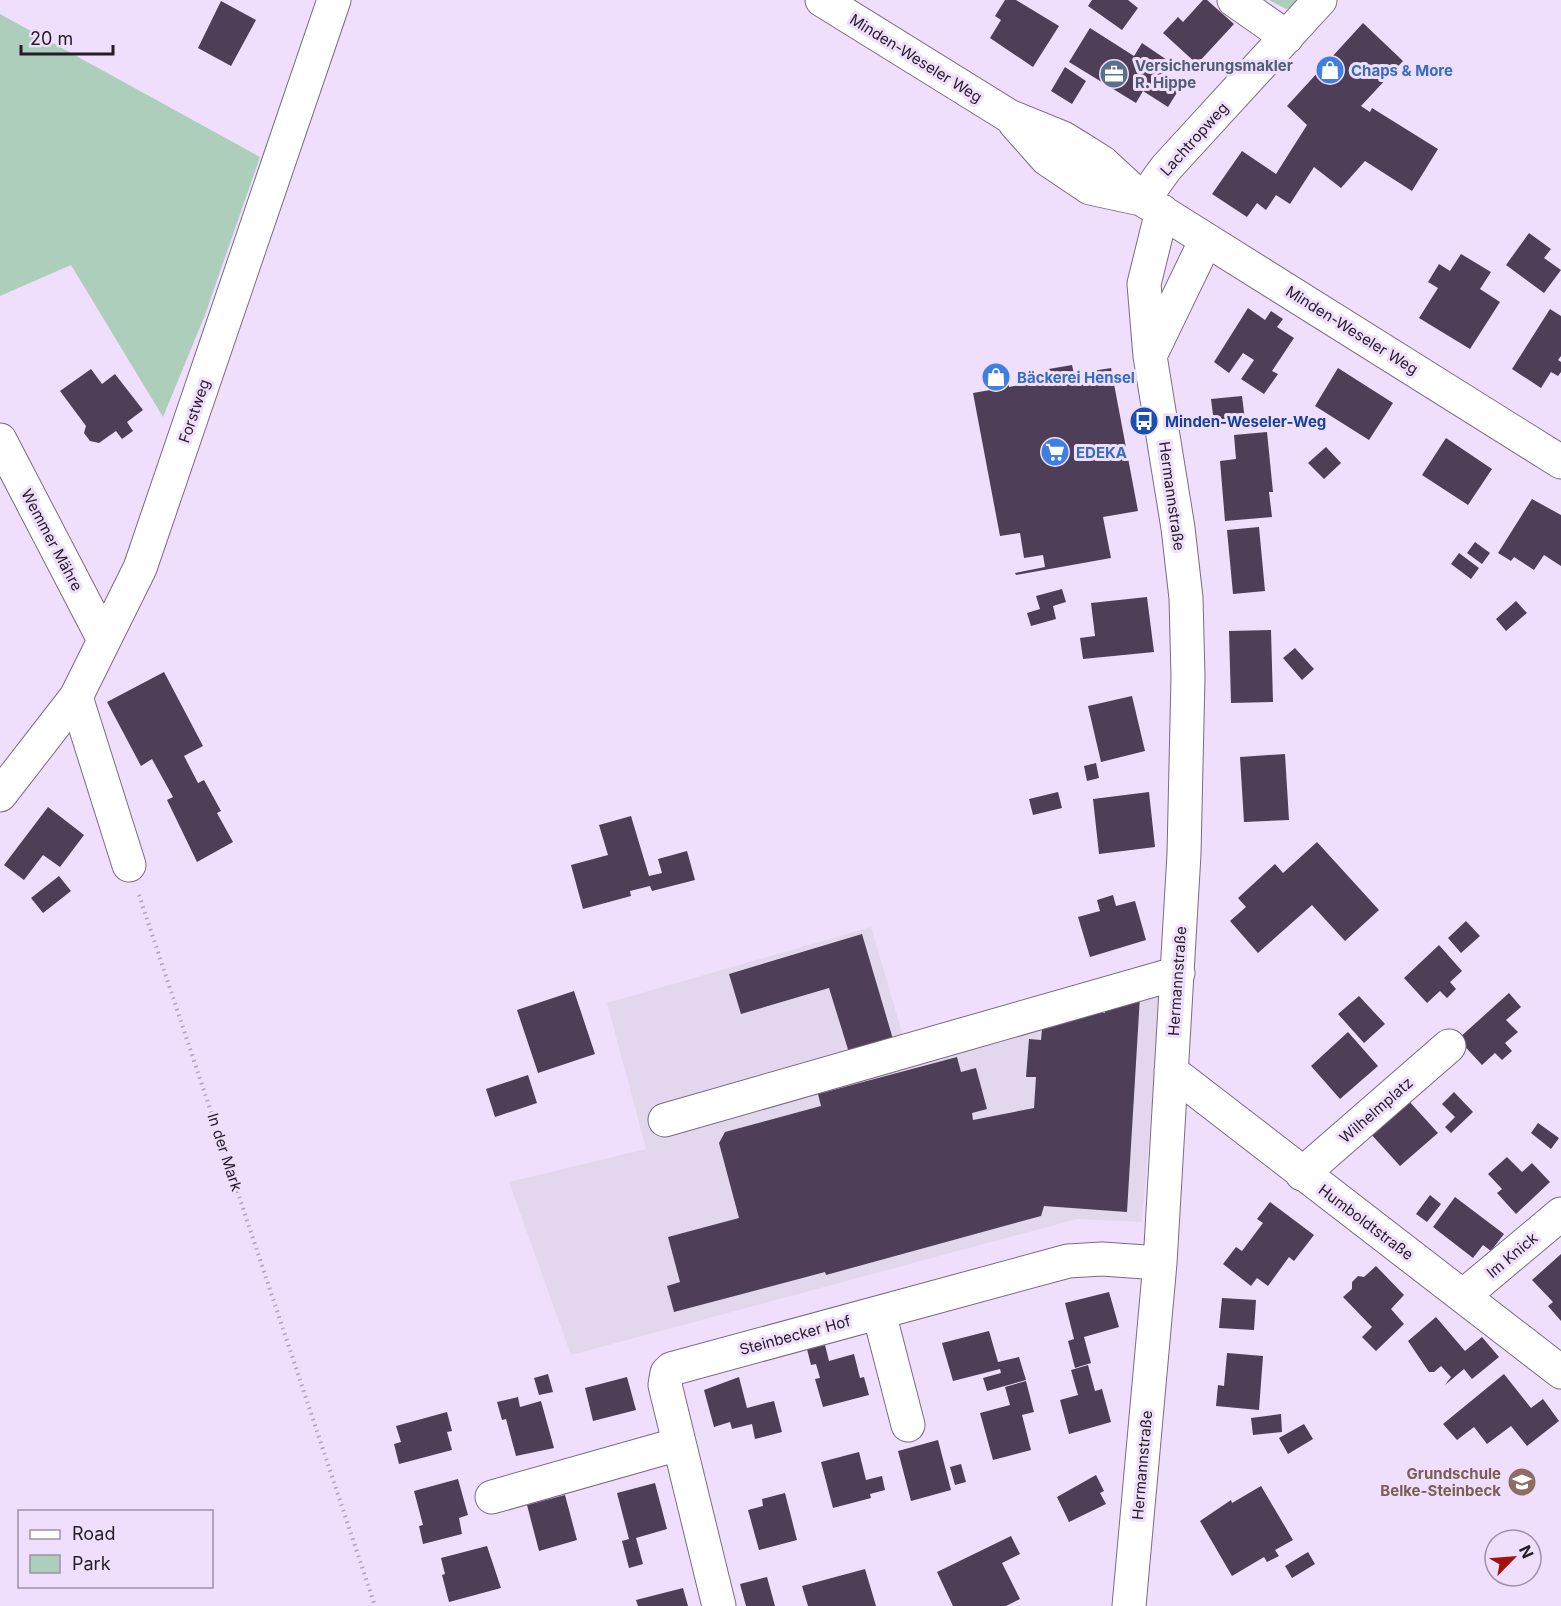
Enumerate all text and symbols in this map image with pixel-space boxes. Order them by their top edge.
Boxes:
street label: Minden-Weseler Weg [846,10,986,106]
scale bar [21,18,112,56]
text: 20 m [30,28,73,49]
shop icon: Chaps & More [1314,54,1346,86]
place label: Versicherungsmakler R. Hippe [1135,56,1293,92]
office icon: Versicherungsmakler R. Hippe [1098,58,1130,90]
place label: Chaps & More [1351,61,1453,80]
street label: Lachtropweg [1156,98,1232,180]
street label: Minden-Weseler Weg [1282,282,1422,378]
shop icon: Bäckerei Hensel [980,361,1012,393]
place label: Bäckerei Hensel [1017,368,1135,387]
street label: Forstweg [174,377,214,445]
bus stop icon: Minden-Weseler-Weg [1128,405,1160,437]
place label: Minden-Weseler-Weg [1165,412,1326,431]
supermarket icon: EDEKA [1039,436,1071,468]
street label: Hermannstraße [1155,440,1189,552]
place label: EDEKA [1076,443,1127,462]
street label: Wemmer Mähre [17,486,87,594]
street label: Hermannstraße [1164,925,1190,1037]
street label: Wilhelmplatz [1335,1073,1417,1147]
street label: In der Mark [203,1111,247,1194]
street label: Humboldtstraße [1315,1180,1417,1264]
street label: Im Knick [1483,1228,1542,1282]
street label: Steinbecker Hof [737,1311,853,1359]
street label: Hermannstraße [1128,1409,1156,1521]
place label: Grundschule Belke-Steinbeck [1380,1464,1501,1500]
school or university icon: Grundschule Belke-Steinbeck [1506,1466,1538,1498]
legend [18,1510,213,1588]
text: Road [72,1523,115,1544]
north arrow [1483,1528,1543,1588]
text: N [1515,1542,1538,1561]
text: Park [72,1553,111,1574]

